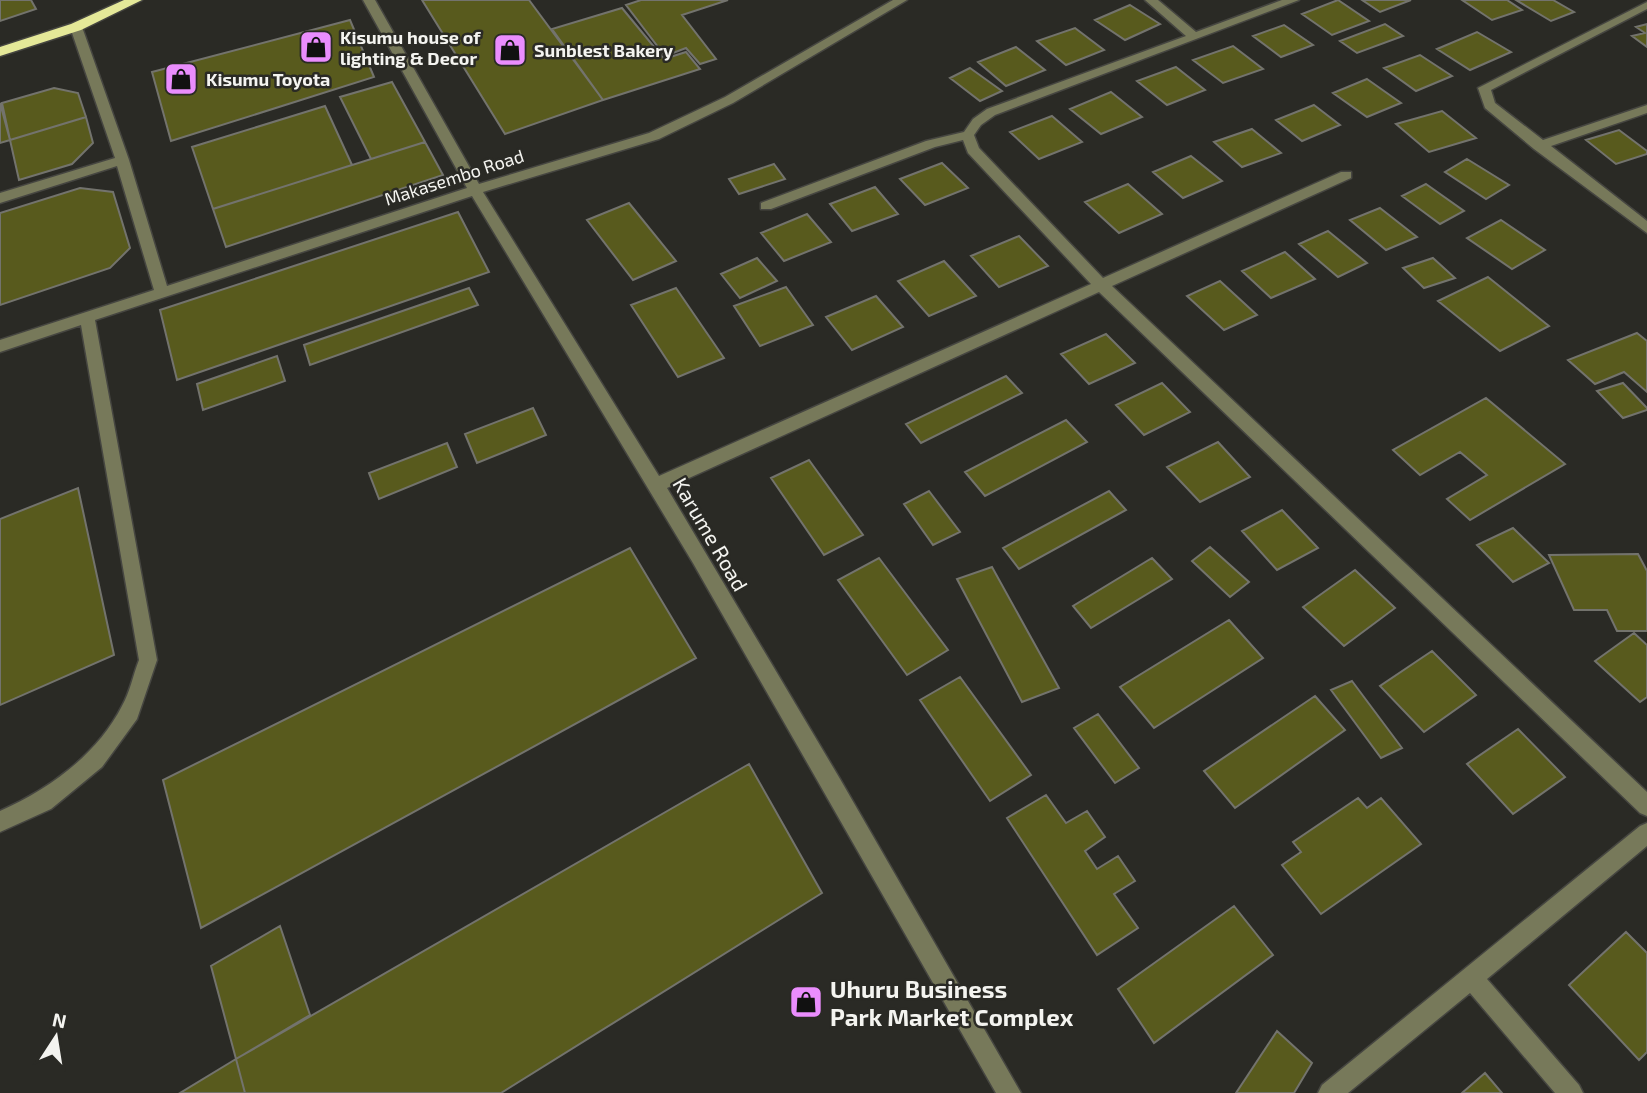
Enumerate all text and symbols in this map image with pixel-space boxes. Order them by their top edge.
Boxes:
place label: Kisumu house of lighting & Decor [340,26,481,69]
shop icon: Kisumu house of lighting & Decor [297,28,335,66]
shop icon: Sunblest Bakery [491,31,529,69]
place label: Sunblest Bakery [534,39,674,61]
shop icon: Kisumu Toyota [162,60,200,98]
place label: Kisumu Toyota [206,68,330,90]
street label: Makasembo Road [382,144,526,210]
street label: Karume Road [668,473,754,595]
place label: Uhuru Business Park Market Complex [830,974,1074,1031]
shop icon: Uhuru Business Park Market Complex [787,983,825,1021]
north arrow [21,1002,91,1072]
text: N [51,1007,69,1033]

